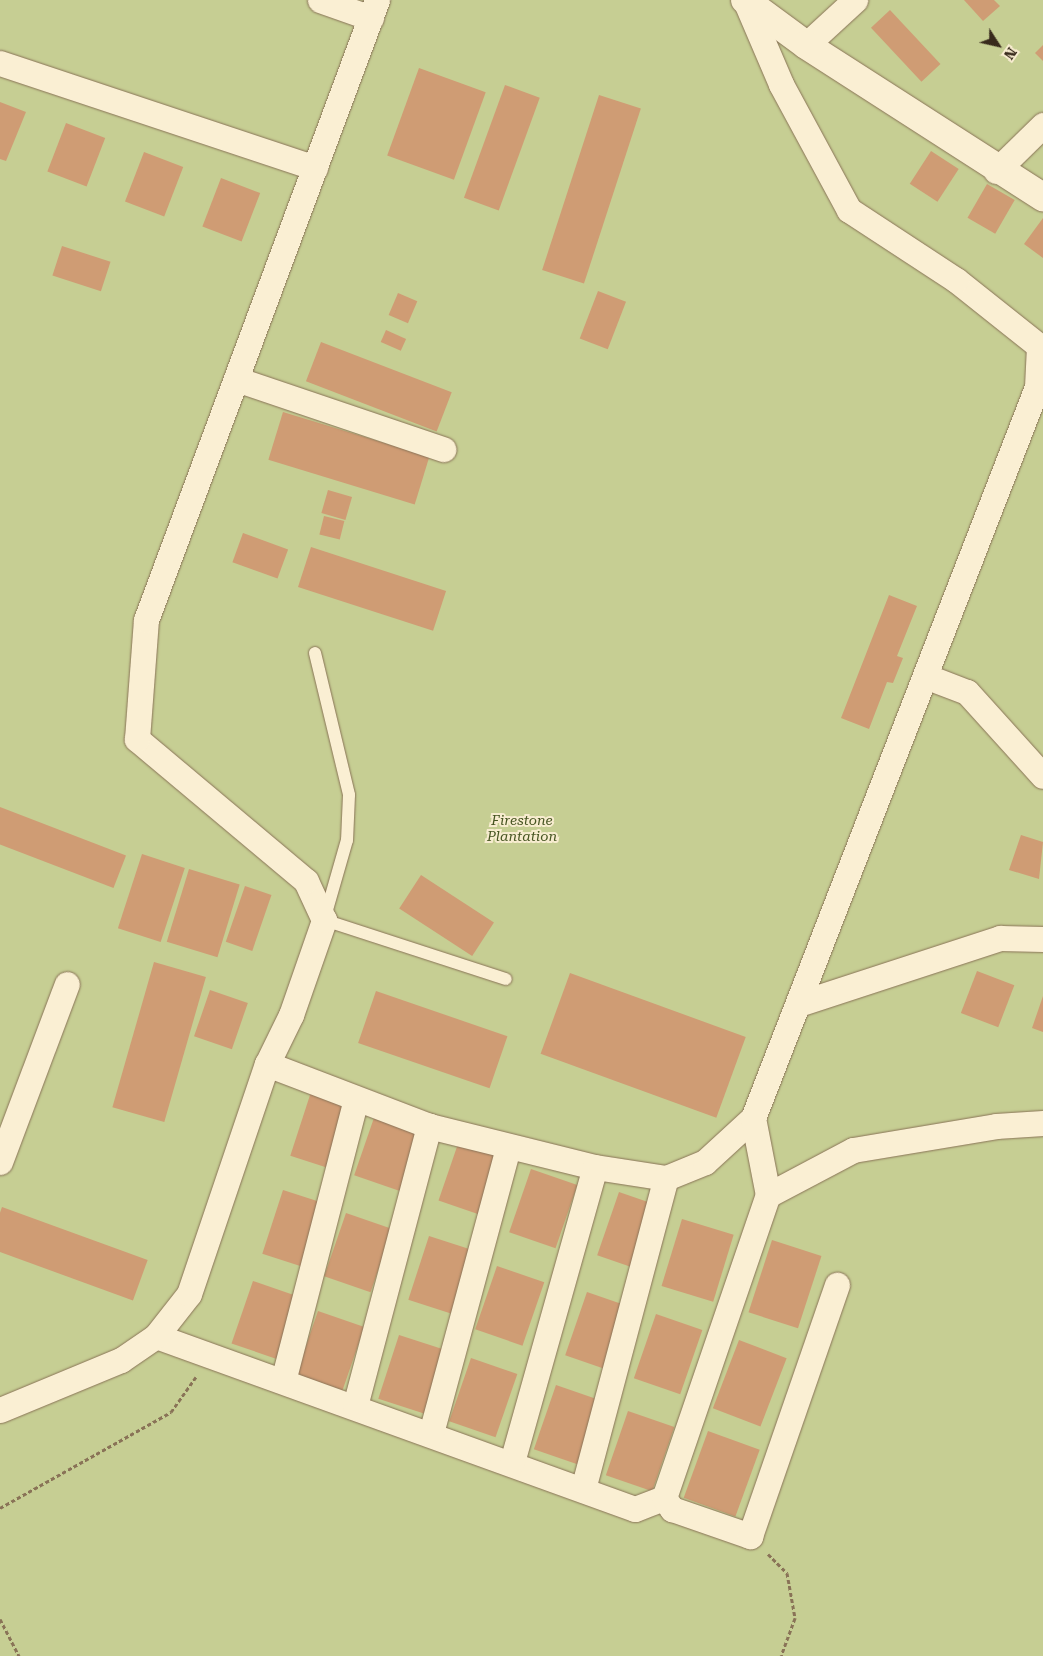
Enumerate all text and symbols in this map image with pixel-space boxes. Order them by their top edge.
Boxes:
north arrow [973,20,1023,70]
text: N [1001,45,1020,63]
park label: Firestone Plantation [487,812,557,844]

